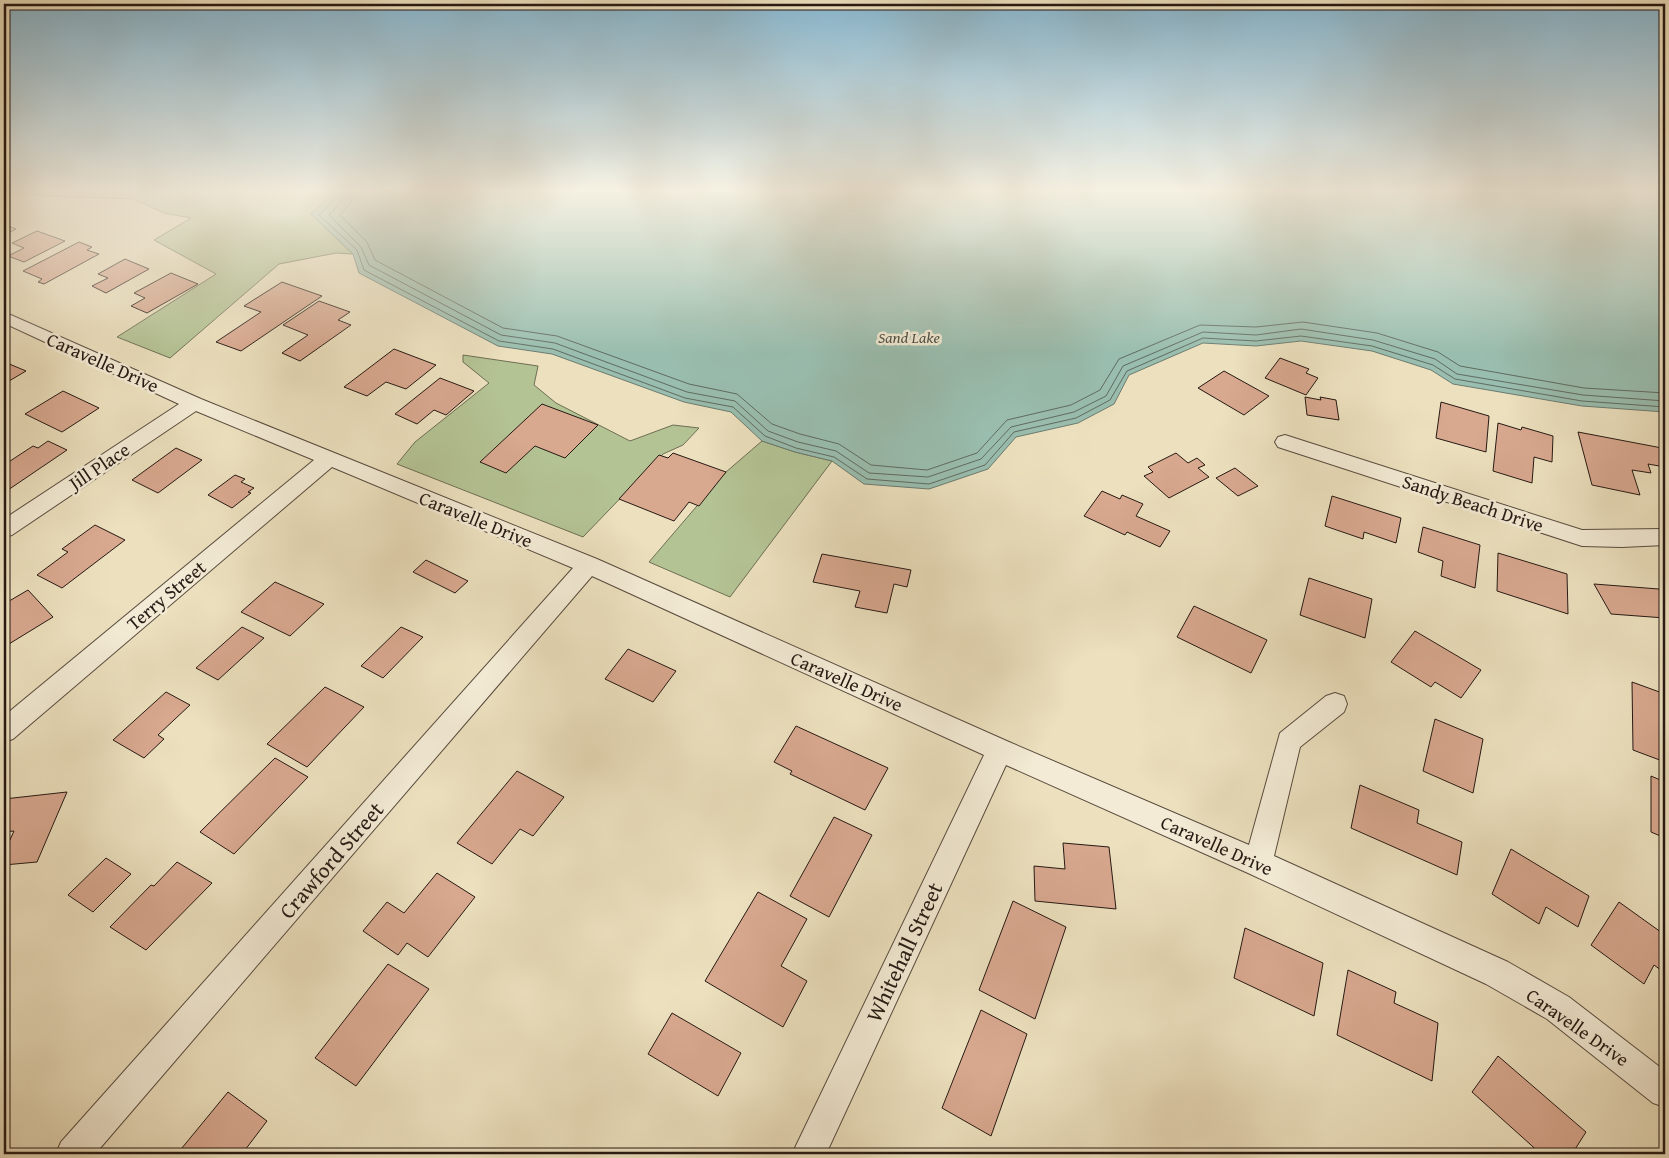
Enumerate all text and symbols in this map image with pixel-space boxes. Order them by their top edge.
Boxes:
street label: Caravelle Drive [43,325,164,399]
water label: Sand Lake [878,325,941,349]
street label: Jill Place [61,435,135,498]
street label: Sandy Beach Drive [1399,467,1547,539]
street label: Caravelle Drive [415,484,537,554]
street label: Terry Street [120,553,212,637]
street label: Caravelle Drive [787,644,908,718]
street label: Crawford Street [271,794,391,926]
street label: Caravelle Drive [1157,808,1278,882]
street label: Whitehall Street [858,877,950,1027]
street label: Caravelle Drive [1521,981,1635,1073]

